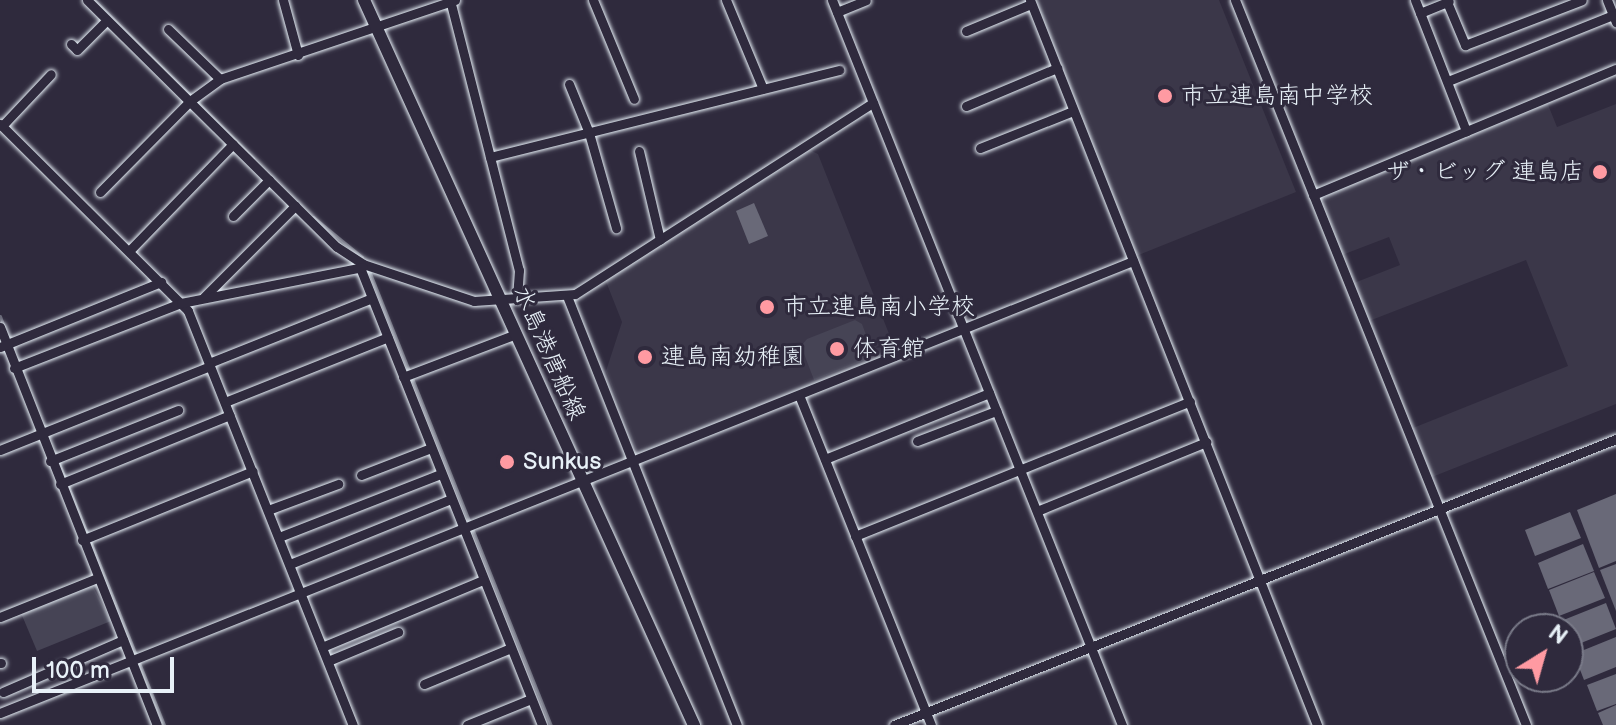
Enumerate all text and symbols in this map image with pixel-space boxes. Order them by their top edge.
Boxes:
place label: 市立連島南中学校 [1181,82,1373,110]
marker: 市立連島南中学校 [1156,87,1174,105]
place label: ザ・ビッグ 連島店 [1386,158,1584,186]
marker: ザ・ビッグ 連島店 [1591,163,1609,181]
street label: 水島港唐船線 [507,281,591,425]
place label: 市立連島南小学校 [783,293,975,321]
marker: 市立連島南小学校 [758,298,776,316]
place label: 体育館 [853,335,925,363]
marker: 体育館 [828,340,846,358]
place label: 連島南幼稚園 [661,343,805,371]
marker: 連島南幼稚園 [636,348,654,366]
place label: Sunkus [523,448,601,476]
marker: Sunkus [498,453,516,471]
north arrow [1504,613,1584,693]
text: N [1543,619,1572,651]
scale bar [36,641,178,691]
text: 100 m [46,656,110,685]

